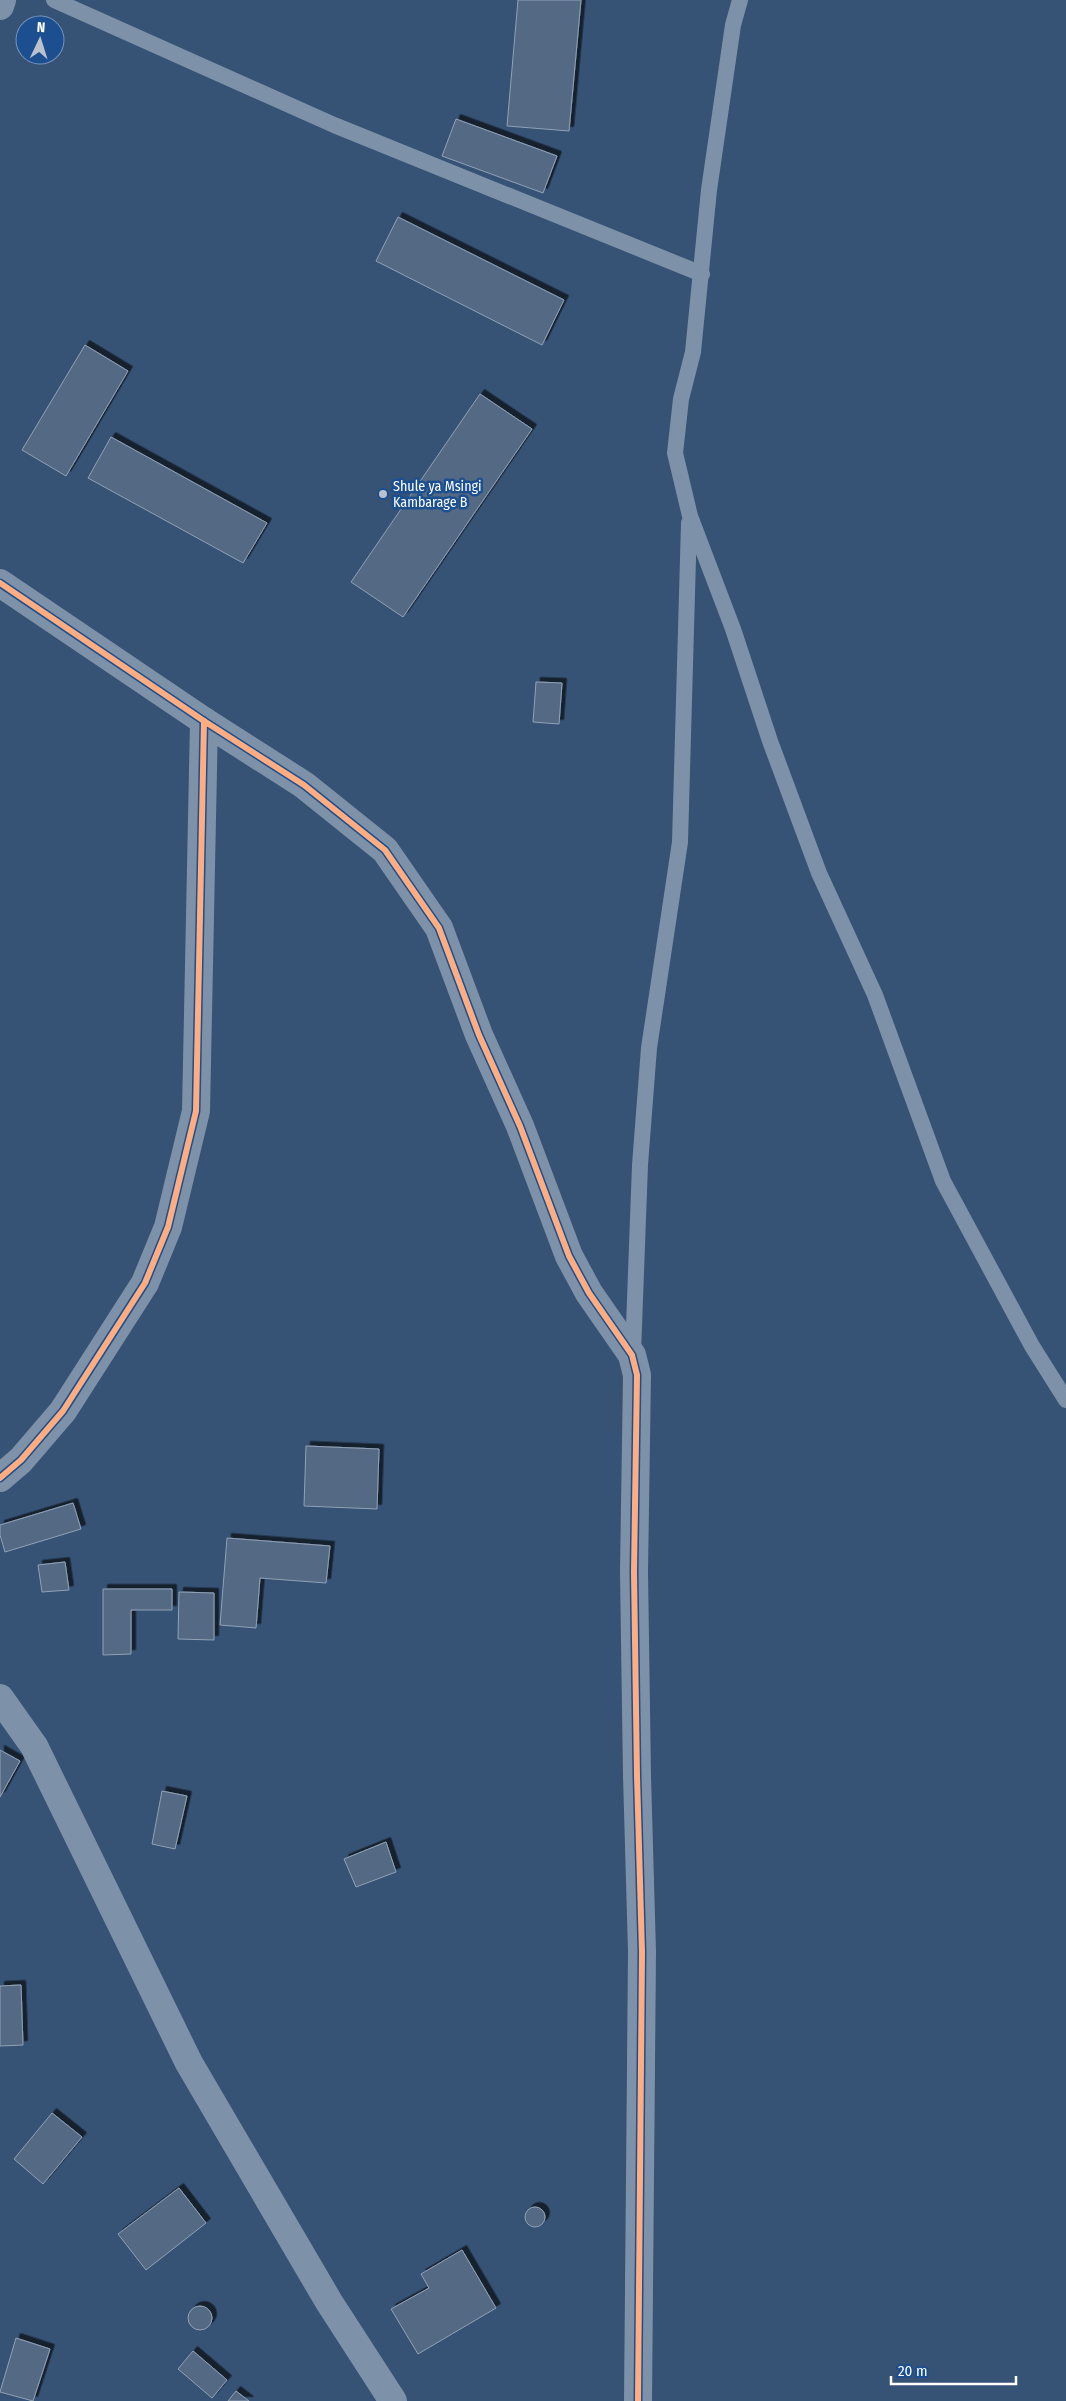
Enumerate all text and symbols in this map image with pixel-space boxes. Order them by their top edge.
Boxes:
north arrow [15,15,65,65]
text: N [36,19,46,36]
place label: Shule ya Msingi Kambarage B [393,478,482,511]
marker: Shule ya Msingi Kambarage B [377,488,389,500]
scale bar [891,2354,1016,2386]
text: 20 m [898,2362,928,2380]

